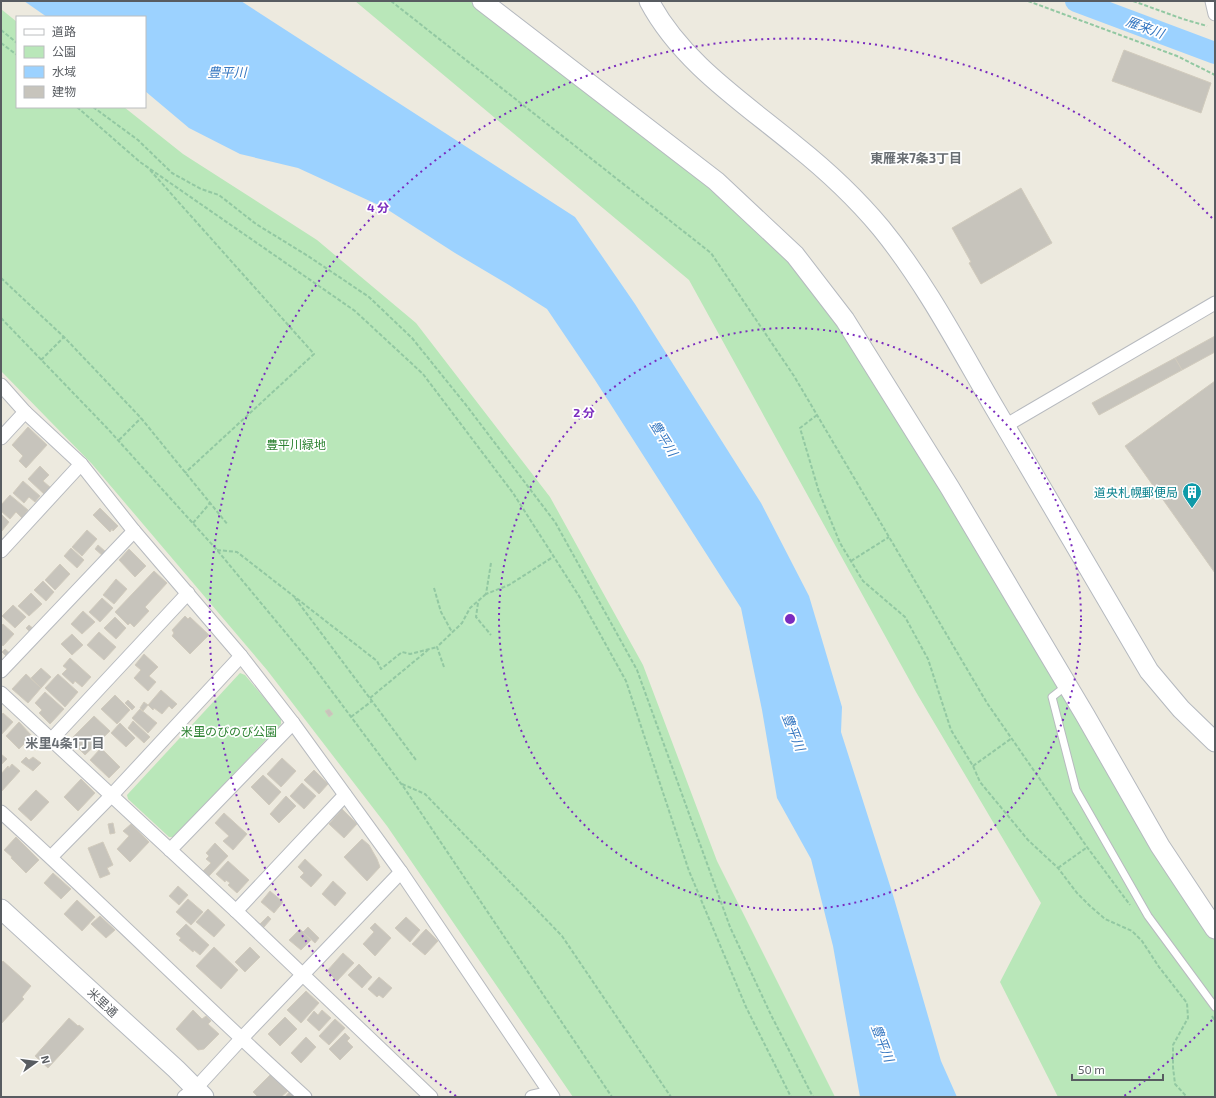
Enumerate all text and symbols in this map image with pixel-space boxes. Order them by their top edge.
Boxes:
water label: 雁来川 [1124,13,1168,42]
legend [16,16,146,108]
text: 道路 [52,24,76,38]
text: 公園 [52,44,76,58]
text: 水域 [52,64,76,78]
water label: 豊平川 [207,64,248,80]
text: 建物 [52,84,76,98]
district label: 東雁来7条3丁目 [870,150,962,166]
text: 4 分 [367,200,389,214]
text: 2 分 [573,405,595,419]
water label: 豊平川 [647,417,682,460]
park label: 豊平川緑地 [266,437,326,451]
building icon: 道央札幌郵便局 [1181,481,1203,509]
place label: 道央札幌郵便局 [1094,485,1178,499]
centre of rings [783,612,797,626]
water label: 豊平川 [779,711,809,755]
park label: 米里のびのび公園 [181,724,277,738]
district label: 米里4条1丁目 [26,735,104,751]
street label: 米里通 [85,985,121,1019]
water label: 豊平川 [869,1022,898,1066]
north arrow [16,1042,56,1082]
text: N [39,1054,53,1065]
scale bar [1072,1056,1163,1082]
text: 50 m [1078,1062,1105,1076]

